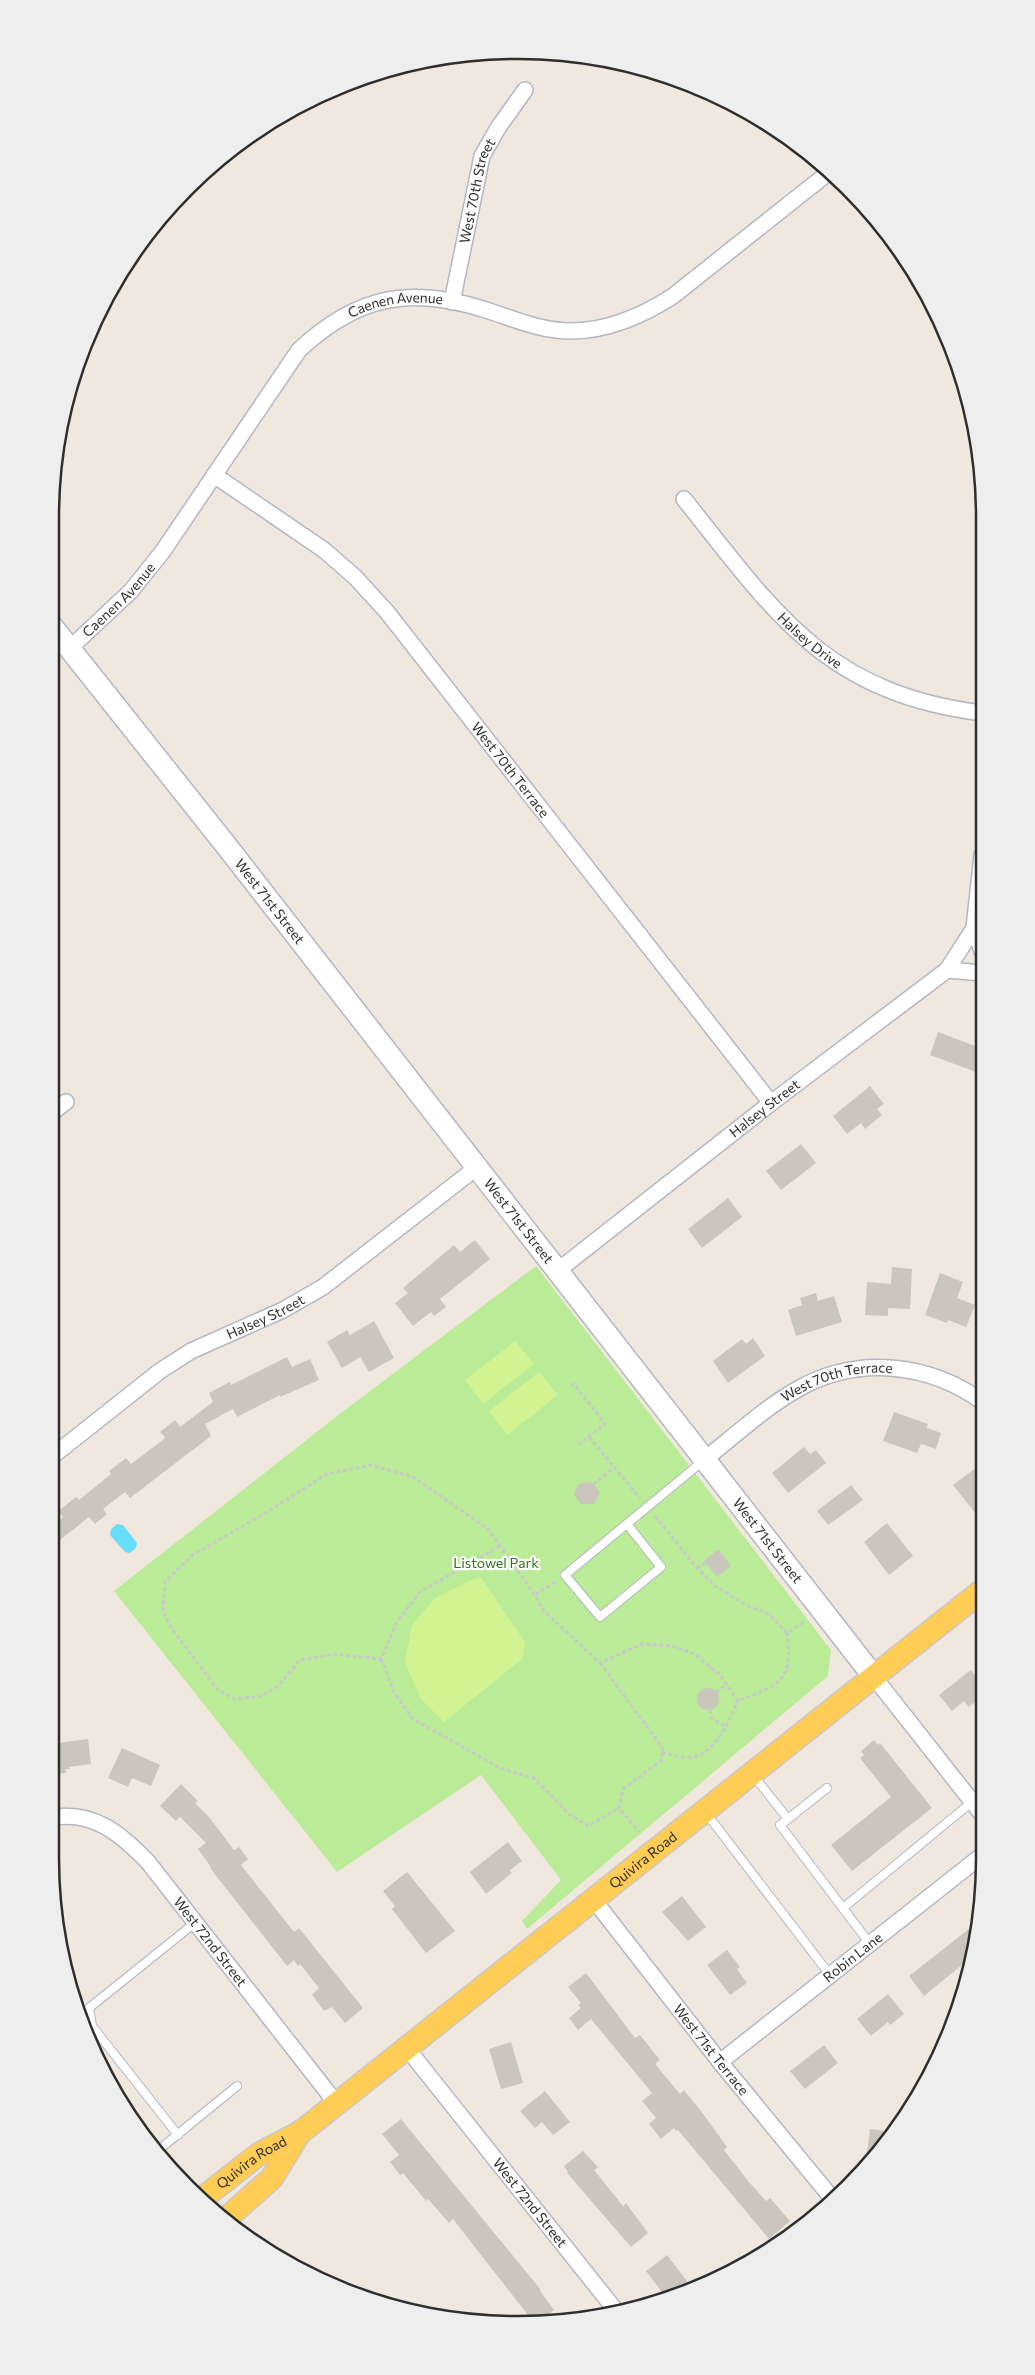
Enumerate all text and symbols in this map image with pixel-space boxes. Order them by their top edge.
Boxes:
street label: West 70th Street [455,135,498,245]
street label: Caenen Avenue [345,288,444,321]
street label: Caenen Avenue [78,559,158,640]
street label: Halsey Drive [774,609,845,672]
street label: West 70th Terrace [468,718,553,821]
street label: West 71st Street [232,855,309,947]
street label: Halsey Street [726,1075,803,1141]
street label: West 71st Street [481,1175,558,1267]
street label: Halsey Street [223,1290,308,1342]
street label: West 70th Terrace [778,1359,893,1405]
street label: West 71st Street [730,1494,807,1586]
park label: Listowel Park [453,1554,539,1571]
street label: Quivira Road [605,1828,680,1892]
street label: West 72nd Street [170,1893,251,1990]
street label: Robin Lane [819,1928,885,1986]
street label: West 71st Terrace [670,2000,753,2098]
street label: Quivira Road [213,2132,289,2192]
street label: West 72nd Street [490,2154,571,2251]

